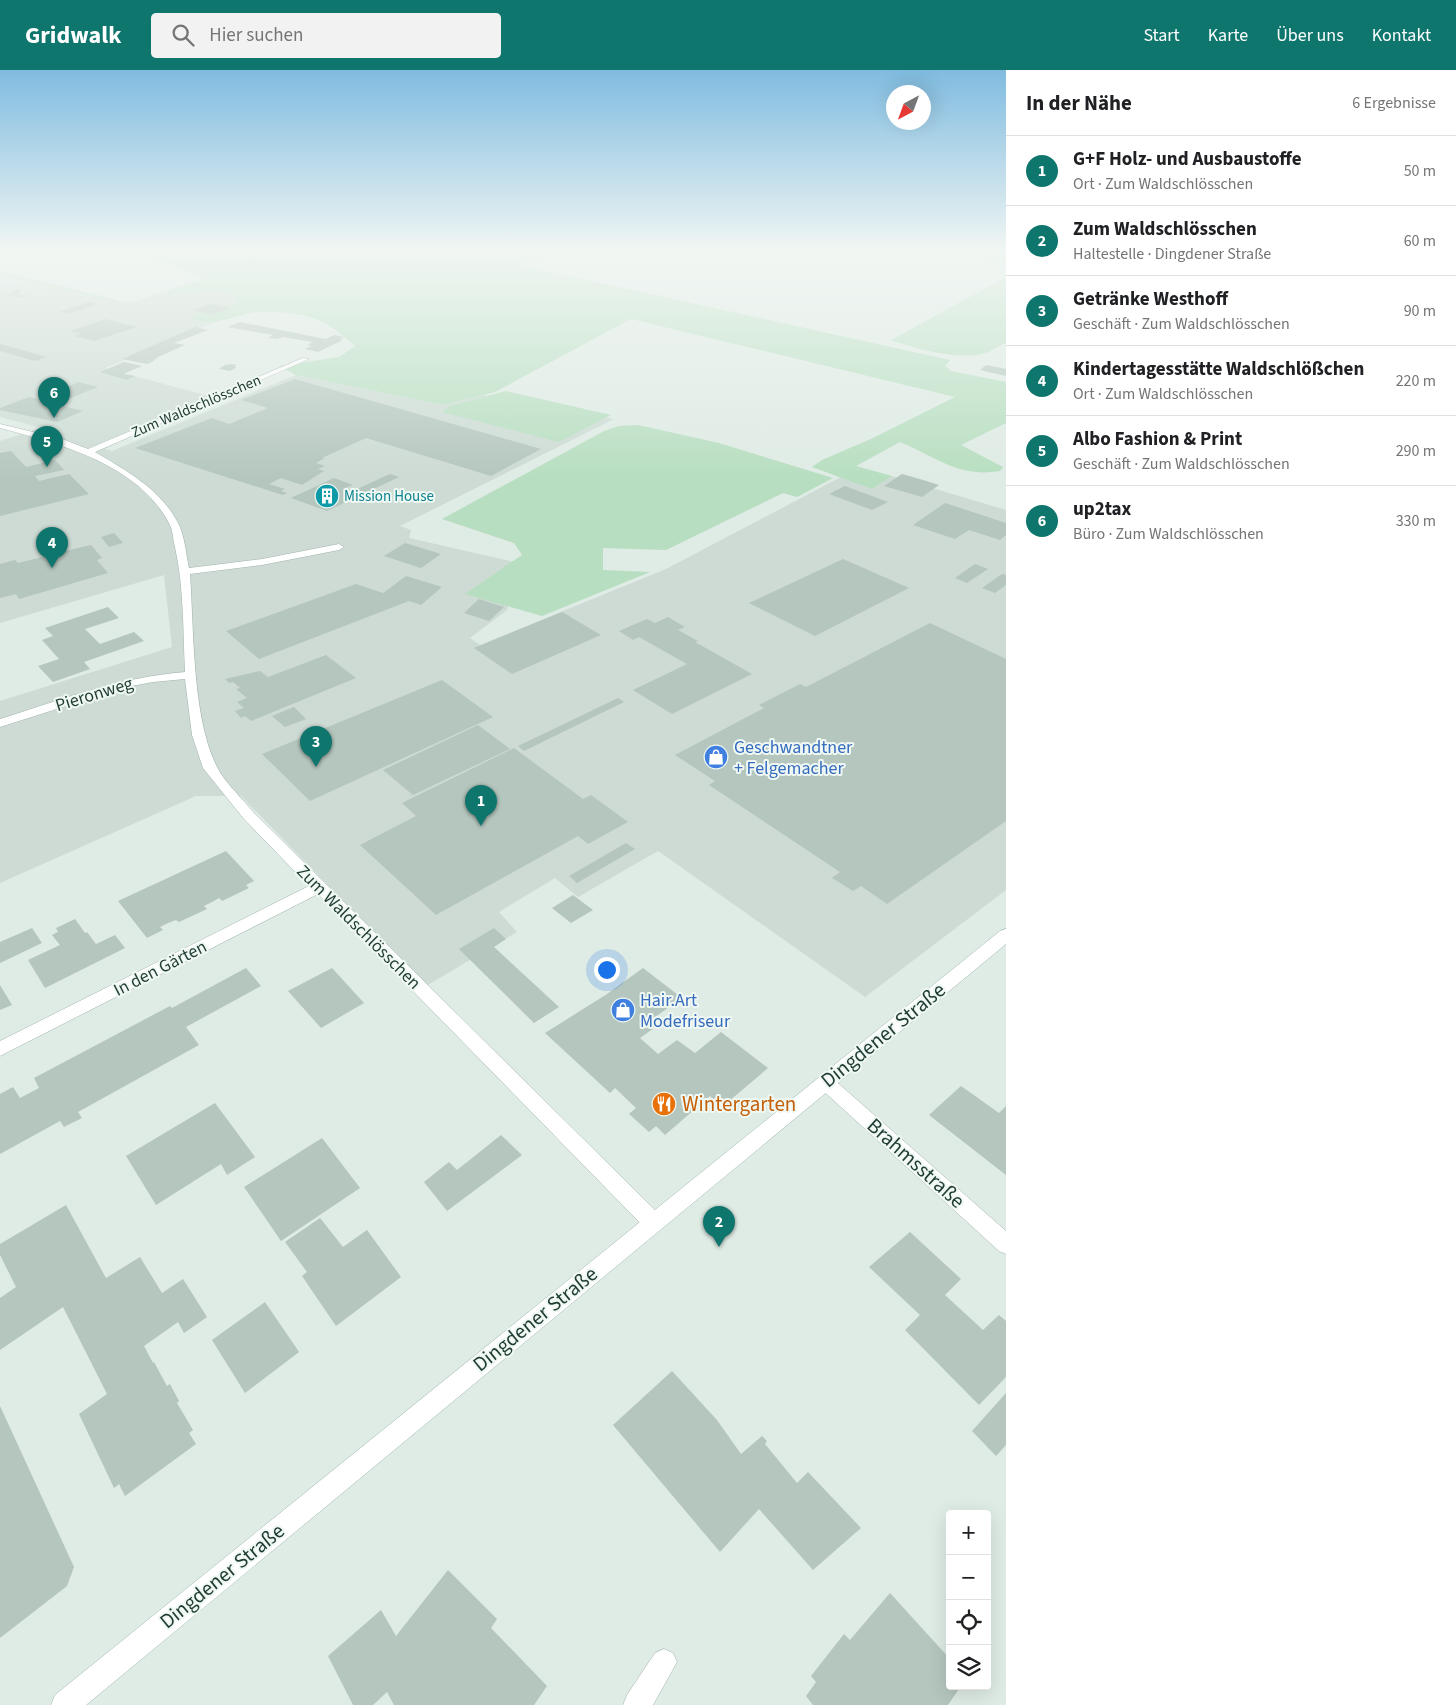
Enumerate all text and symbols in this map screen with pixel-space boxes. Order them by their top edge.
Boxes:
search box [151,13,501,58]
text: Gridwalk [25,18,121,53]
icon: search [169,21,197,49]
text: Hier suchen [209,22,303,49]
text: Start [1143,23,1180,48]
text: Karte [1208,23,1248,48]
text: Über uns [1276,23,1344,48]
text: Kontakt [1372,23,1431,48]
north arrow [886,85,931,130]
text: In der Nähe [1026,88,1132,118]
text: 6 Ergebnisse [1352,92,1436,114]
text: G+F Holz- und Ausbaustoffe [1073,146,1302,173]
text: 1 [1038,160,1046,182]
text: 50 m [1404,160,1436,182]
text: Ort · Zum Waldschlösschen [1073,173,1253,195]
text: Zum Waldschlösschen [1073,216,1257,243]
text: 2 [1038,230,1046,252]
text: 60 m [1404,230,1436,252]
text: Haltestelle · Dingdener Straße [1073,243,1271,265]
text: Getränke Westhoff [1073,286,1228,313]
text: 3 [1038,300,1046,322]
text: 90 m [1404,300,1436,322]
text: Geschäft · Zum Waldschlösschen [1073,313,1290,335]
text: Kindertagesstätte Waldschlößchen [1073,356,1364,383]
street label: Zum Waldschlösschen [128,370,264,443]
text: 4 [1038,370,1046,392]
text: 220 m [1396,370,1436,392]
pin: 6 [38,377,70,418]
text: Ort · Zum Waldschlösschen [1073,383,1253,405]
pin: 5 [31,426,63,467]
text: Albo Fashion & Print [1073,426,1242,453]
text: 5 [1038,440,1046,462]
text: 290 m [1396,440,1436,462]
text: Geschäft · Zum Waldschlösschen [1073,453,1290,475]
building icon: Mission House [314,483,340,509]
place label: Mission House [344,486,434,507]
text: up2tax [1073,496,1131,523]
text: 6 [1038,510,1046,532]
text: 330 m [1396,510,1436,532]
text: Büro · Zum Waldschlösschen [1073,523,1264,545]
pin: 4 [36,527,68,568]
street label: Pieronweg [52,671,136,718]
pin: 3 [300,726,332,767]
place label: Geschwandtner + Felgemacher [734,735,853,781]
shop icon: Geschwandtner + Felgemacher [703,744,729,770]
pin: 1 [465,785,497,826]
street label: Zum Waldschlösschen [291,860,426,995]
street label: In den Gärten [109,934,211,1003]
your location [594,957,620,983]
street label: Dingdener Straße [814,975,952,1095]
place label: Hair.Art Modefriseur [640,988,731,1034]
shop icon: Hair.Art Modefriseur [610,997,636,1023]
place label: Wintergarten [682,1089,796,1119]
restaurant icon: Wintergarten [651,1091,677,1117]
street label: Brahmsstraße [860,1111,972,1215]
pin: 2 [703,1206,735,1247]
street label: Dingdener Straße [466,1259,604,1379]
map controls [946,1510,991,1690]
button: + [946,1510,991,1555]
street label: Dingdener Straße [153,1516,291,1636]
button: − [946,1555,991,1600]
button: locate [946,1600,991,1645]
button: layers [946,1645,991,1690]

